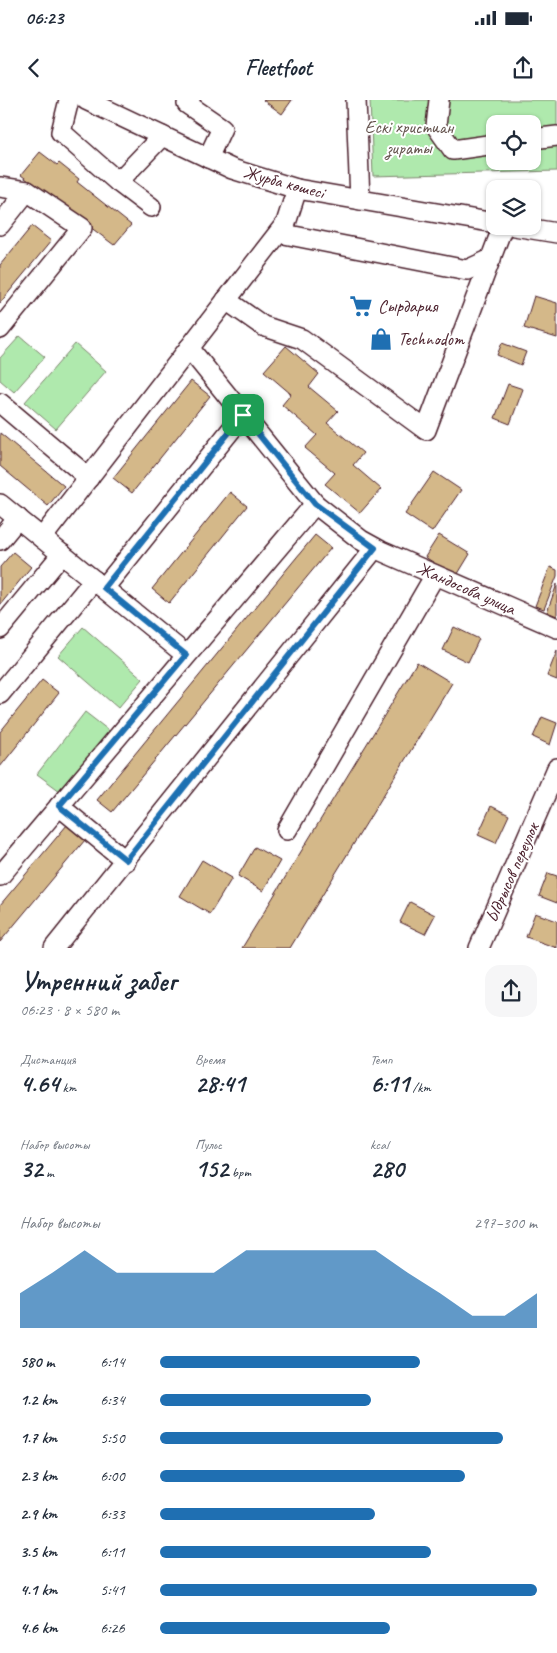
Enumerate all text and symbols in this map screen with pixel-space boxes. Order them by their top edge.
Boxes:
text: 06:23 [25,6,63,30]
icon: back [20,54,48,82]
text: Fleetfoot [245,54,312,82]
icon: share [509,54,537,82]
map controls [486,115,541,235]
button: locate [486,115,541,170]
park label: Ескі христиан зираты [365,116,455,160]
street label: Журба көшесі [241,161,329,204]
button: layers [486,180,541,235]
supermarket icon: Сырдария [348,293,374,319]
place label: Сырдария [378,295,439,317]
shop icon: Technodom [368,326,394,352]
place label: Technodom [398,328,465,350]
pin [222,394,264,436]
icon: arrive [229,401,257,429]
street label: Жандосова улица [413,556,520,620]
street label: Ыдрысов переулок [480,818,544,925]
text: Утренний забег [20,963,176,998]
button: share [485,965,537,1017]
text: 06:23 · 8 × 580 m [20,1000,119,1020]
text: Дистанция [20,1051,76,1068]
text: Время [195,1051,225,1068]
text: Темп [370,1051,393,1068]
text: 4.64 [20,1068,59,1100]
text: 28:41 [195,1068,245,1100]
text: 6:11 [370,1068,409,1100]
text: km [59,1079,76,1096]
text: /km [409,1079,431,1096]
text: Набор высоты [20,1136,89,1153]
text: Пульс [195,1136,222,1153]
text: kcal [370,1136,389,1153]
text: 32 [20,1153,43,1185]
text: 152 [195,1153,228,1185]
text: 280 [370,1153,404,1185]
text: m [43,1164,54,1181]
text: bpm [228,1164,251,1181]
text: Набор высоты [20,1213,99,1233]
text: 297–300 m [474,1213,537,1233]
text: 580 m [20,1352,54,1372]
text: 6:14 [100,1352,125,1372]
text: 1.2 km [20,1390,57,1410]
text: 6:34 [100,1390,125,1410]
text: 1.7 km [20,1428,57,1448]
text: 5:50 [100,1428,125,1448]
text: 2.3 km [20,1466,57,1486]
text: 6:00 [100,1466,125,1486]
text: 2.9 km [20,1504,57,1524]
text: 6:33 [100,1504,125,1524]
text: 3.5 km [20,1542,57,1562]
text: 6:11 [100,1542,125,1562]
text: 4.1 km [20,1580,57,1600]
text: 5:41 [100,1580,125,1600]
text: 4.6 km [20,1618,58,1638]
text: 6:26 [100,1618,125,1638]

